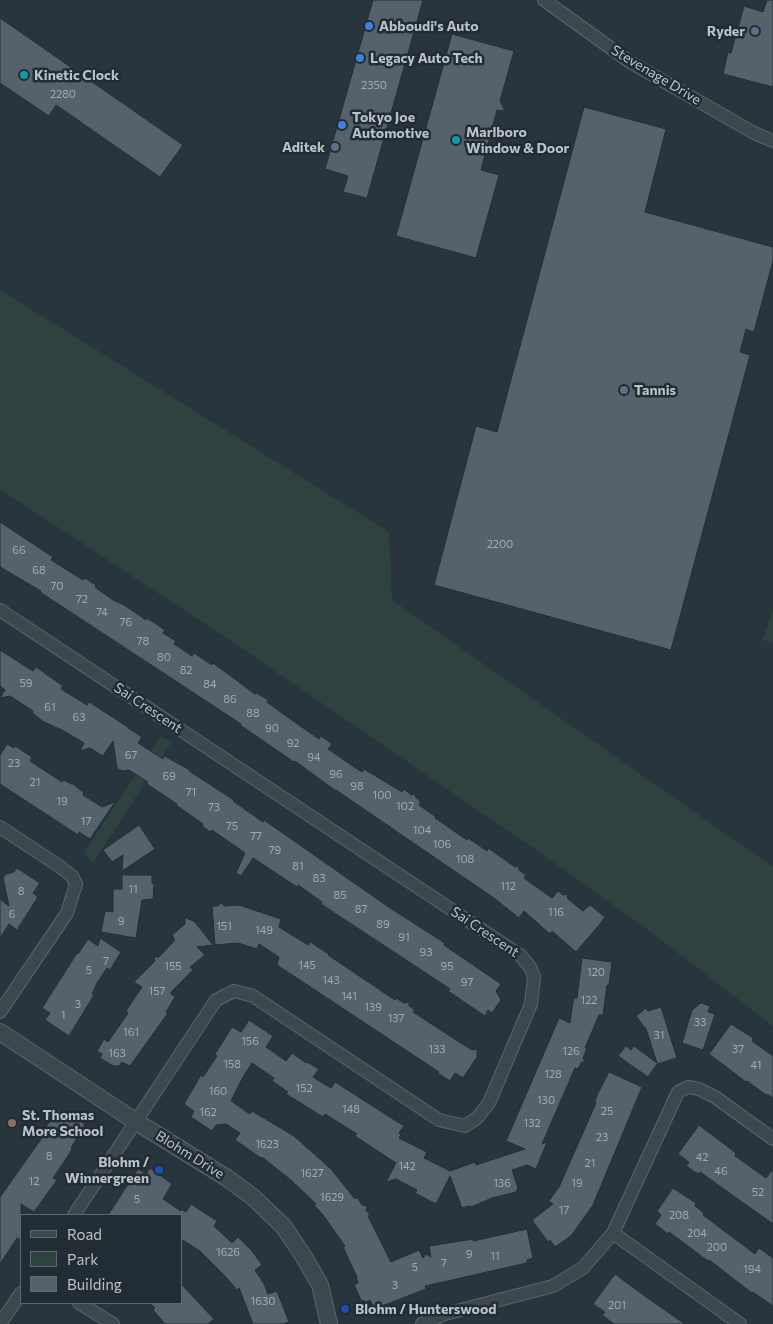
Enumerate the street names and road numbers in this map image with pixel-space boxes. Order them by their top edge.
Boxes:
street label: Stevenage Drive [608,42,704,108]
street label: Sai Crescent [111,679,185,737]
street label: Sai Crescent [448,903,522,961]
street label: Blohm Drive [153,1127,227,1183]

